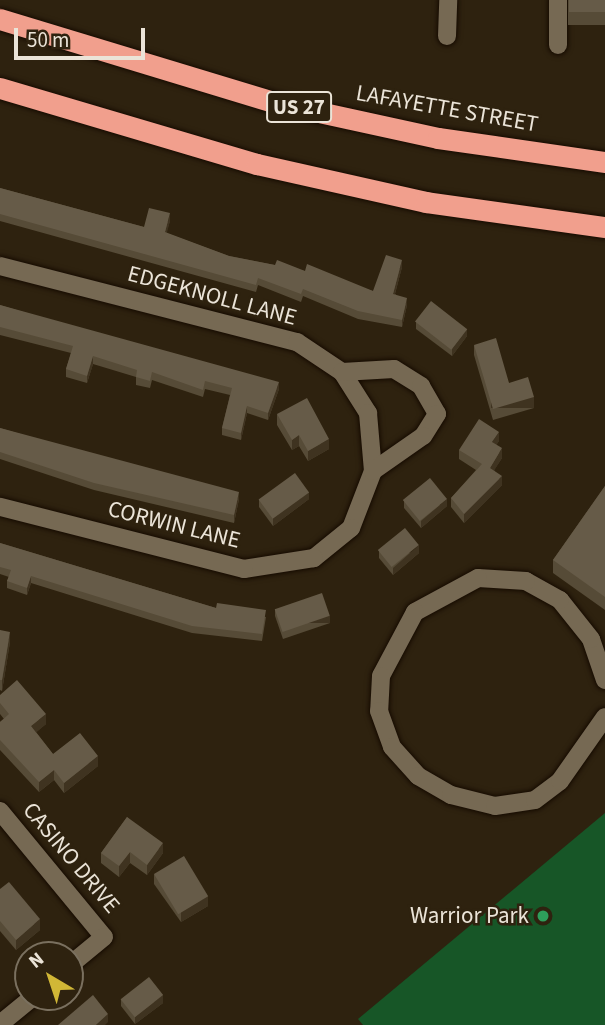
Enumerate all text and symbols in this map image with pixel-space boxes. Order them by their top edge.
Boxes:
scale bar [18,14,149,58]
text: 50 m [27,25,69,55]
street label: LAFAYETTE STREET [354,79,540,139]
road number: US 27 [266,90,332,124]
street label: EDGEKNOLL LANE [125,260,299,332]
street label: CORWIN LANE [105,495,243,555]
street label: CASINO DRIVE [17,797,125,919]
place label: Warrior Park [410,902,529,930]
marker: Warrior Park [535,908,551,924]
north arrow [14,941,84,1011]
text: N [23,946,50,975]

